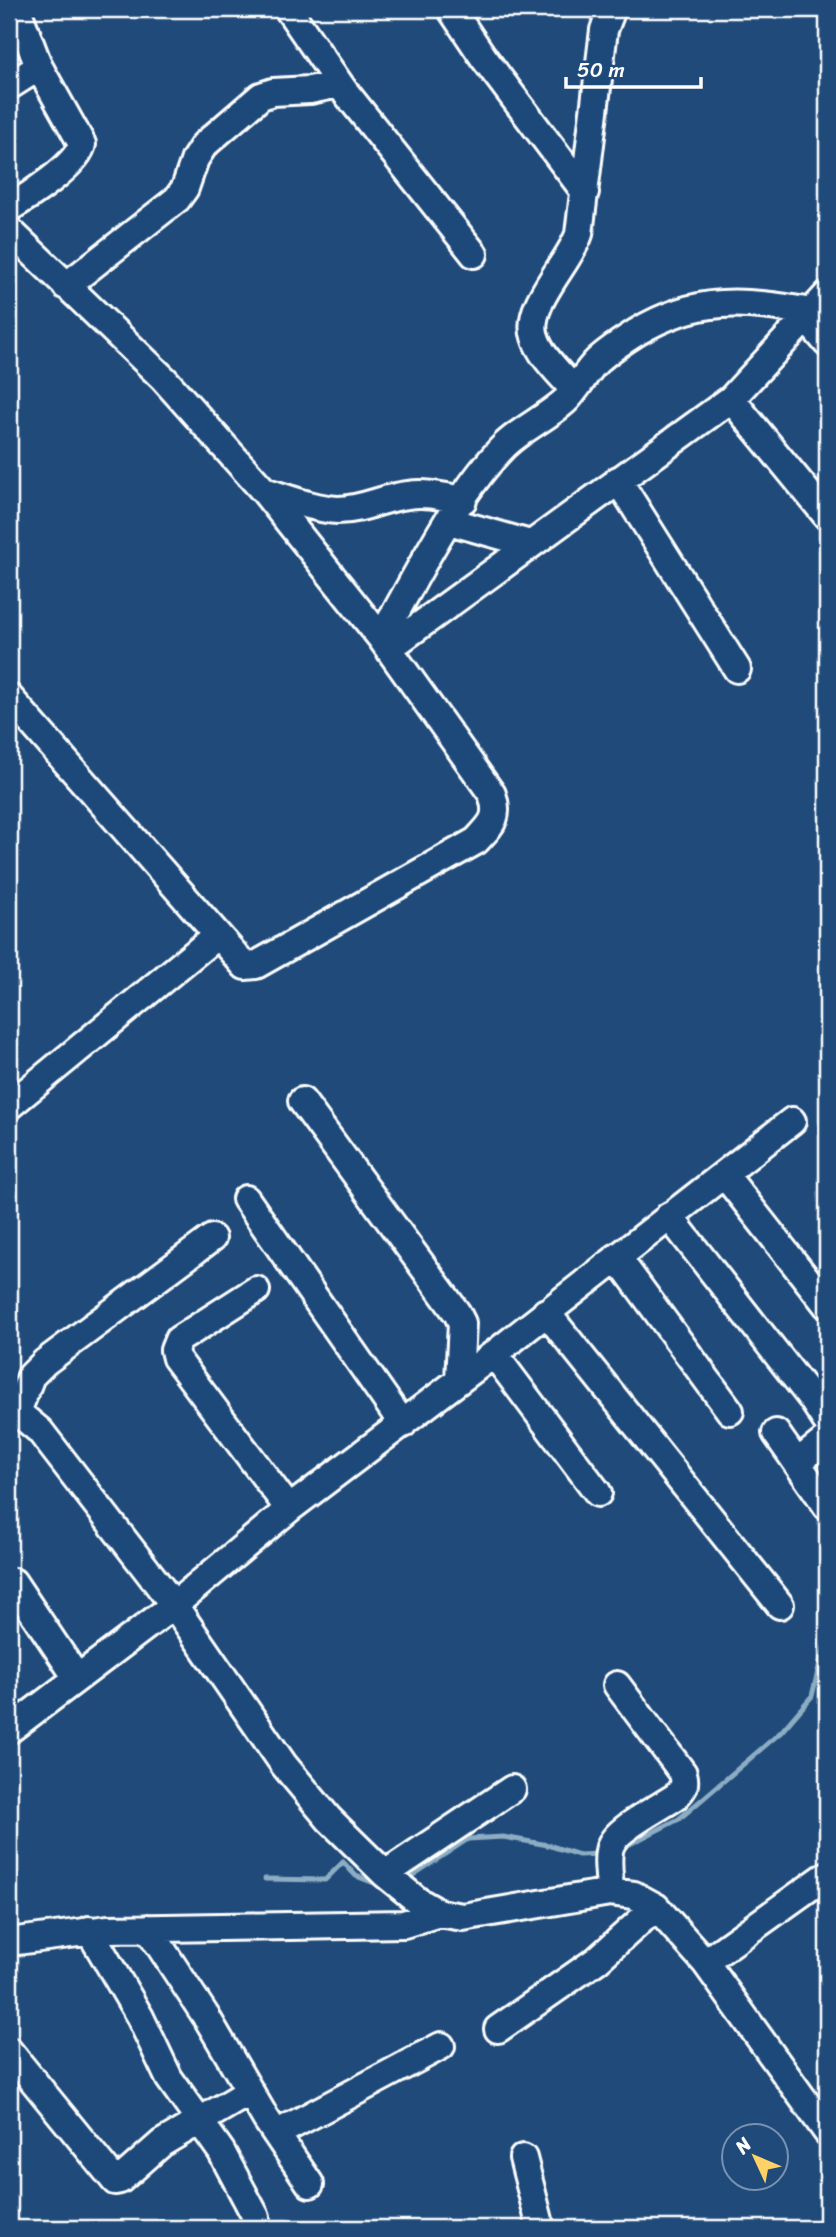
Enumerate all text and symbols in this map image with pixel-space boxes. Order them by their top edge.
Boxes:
scale bar [566,46,701,90]
text: 50 m [577,51,625,89]
north arrow [720,2122,790,2192]
text: N [726,2129,760,2162]

